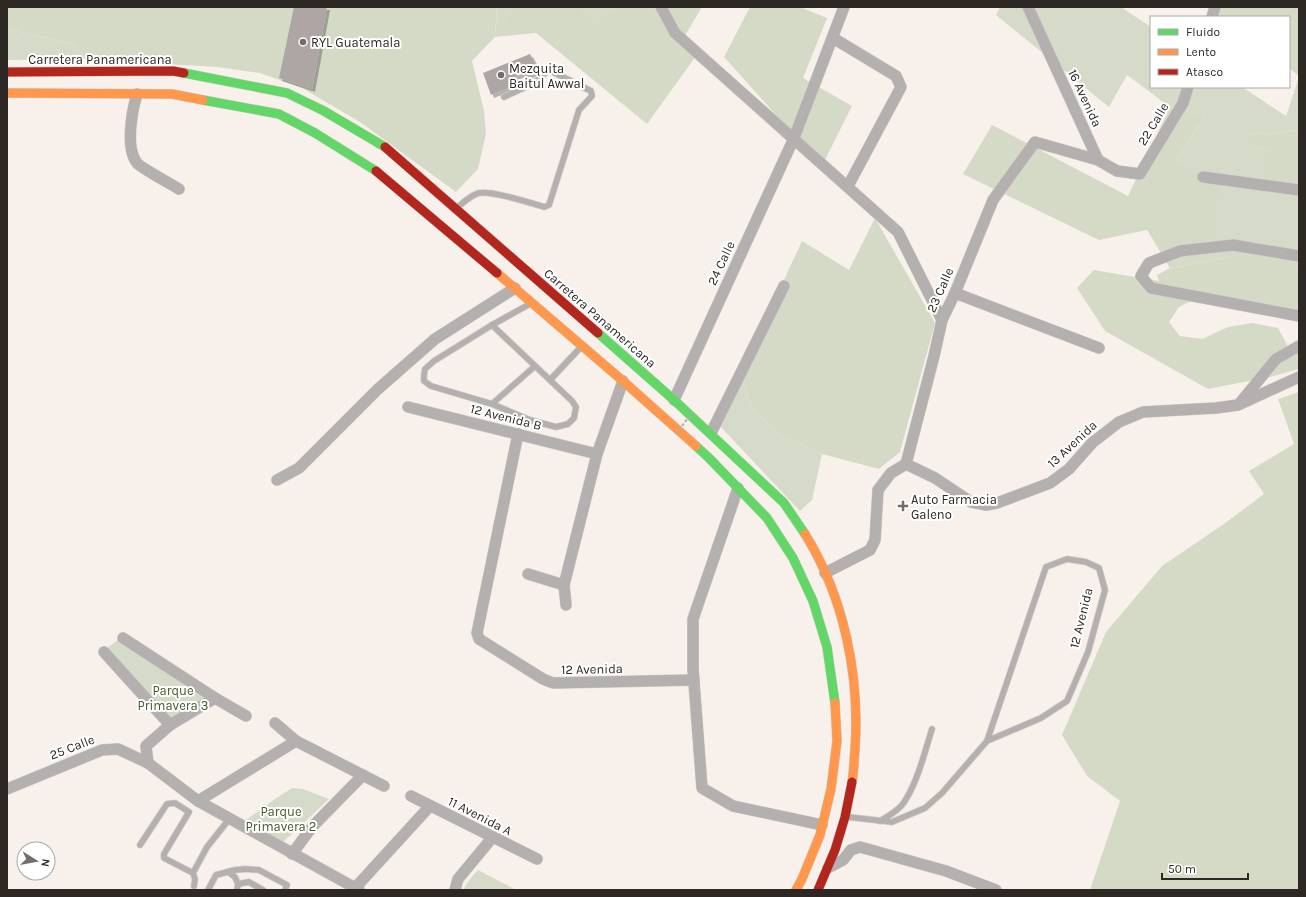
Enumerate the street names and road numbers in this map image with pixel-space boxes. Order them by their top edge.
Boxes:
street label: Carretera Panamericana [28,52,172,67]
street label: 16 Avenida [1065,67,1105,129]
street label: 22 Calle [1134,100,1172,148]
street label: 24 Calle [704,238,738,287]
street label: Carretera Panamericana [541,265,659,371]
street label: 23 Calle [924,265,957,315]
street label: 12 Avenida B [469,401,543,433]
street label: 13 Avenida [1044,417,1100,471]
street label: 12 Avenida [1066,586,1096,650]
street label: 12 Avenida [561,661,623,677]
street label: 25 Calle [47,731,97,762]
street label: 11 Avenida A [446,794,515,839]

